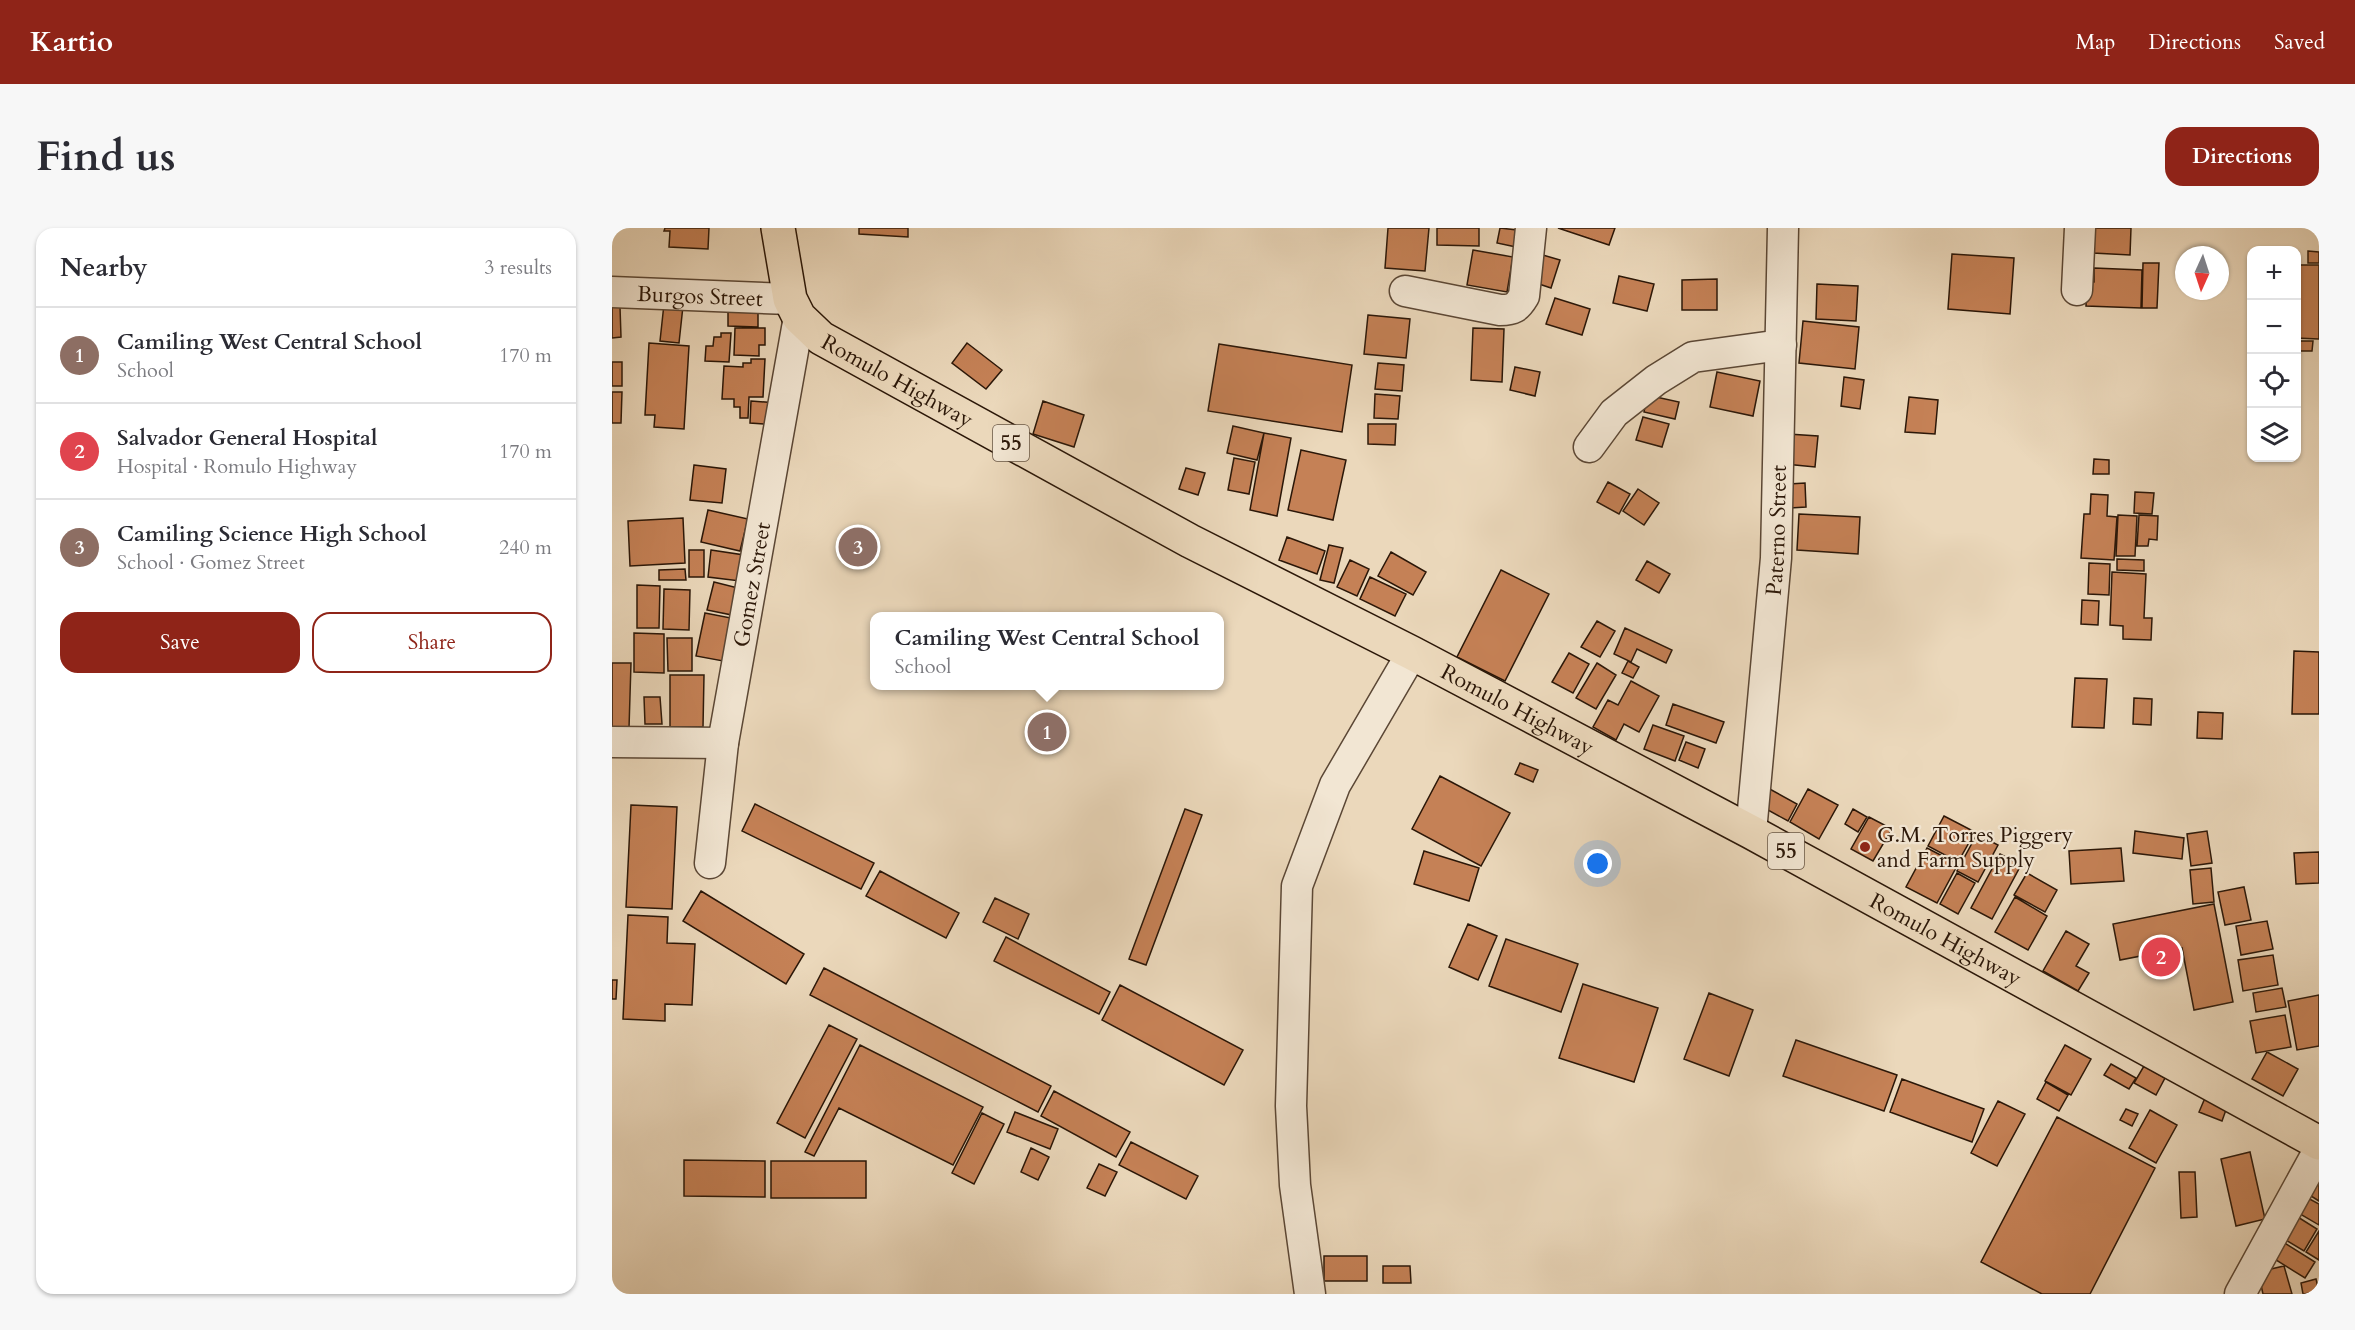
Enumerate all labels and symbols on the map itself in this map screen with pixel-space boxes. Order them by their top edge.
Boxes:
north arrow [2175,246,2229,300]
street label: Burgos Street [637,279,763,314]
street label: Romulo Highway [816,327,979,435]
road number: 55 [993,425,1029,461]
street label: Paterno Street [1759,464,1794,597]
street label: Gomez Street [726,520,778,650]
pin: 3 [838,524,878,570]
street label: Romulo Highway [1436,657,1599,763]
pin: 1 [1028,710,1066,754]
place label: G.M. Torres Piggery and Farm Supply [1877,820,2073,875]
road number: 55 [1768,833,1804,869]
marker: G.M. Torres Piggery and Farm Supply [1858,840,1872,854]
your location [1583,849,1612,878]
street label: Romulo Highway [1864,886,2027,994]
pin: 2 [2142,934,2180,980]

